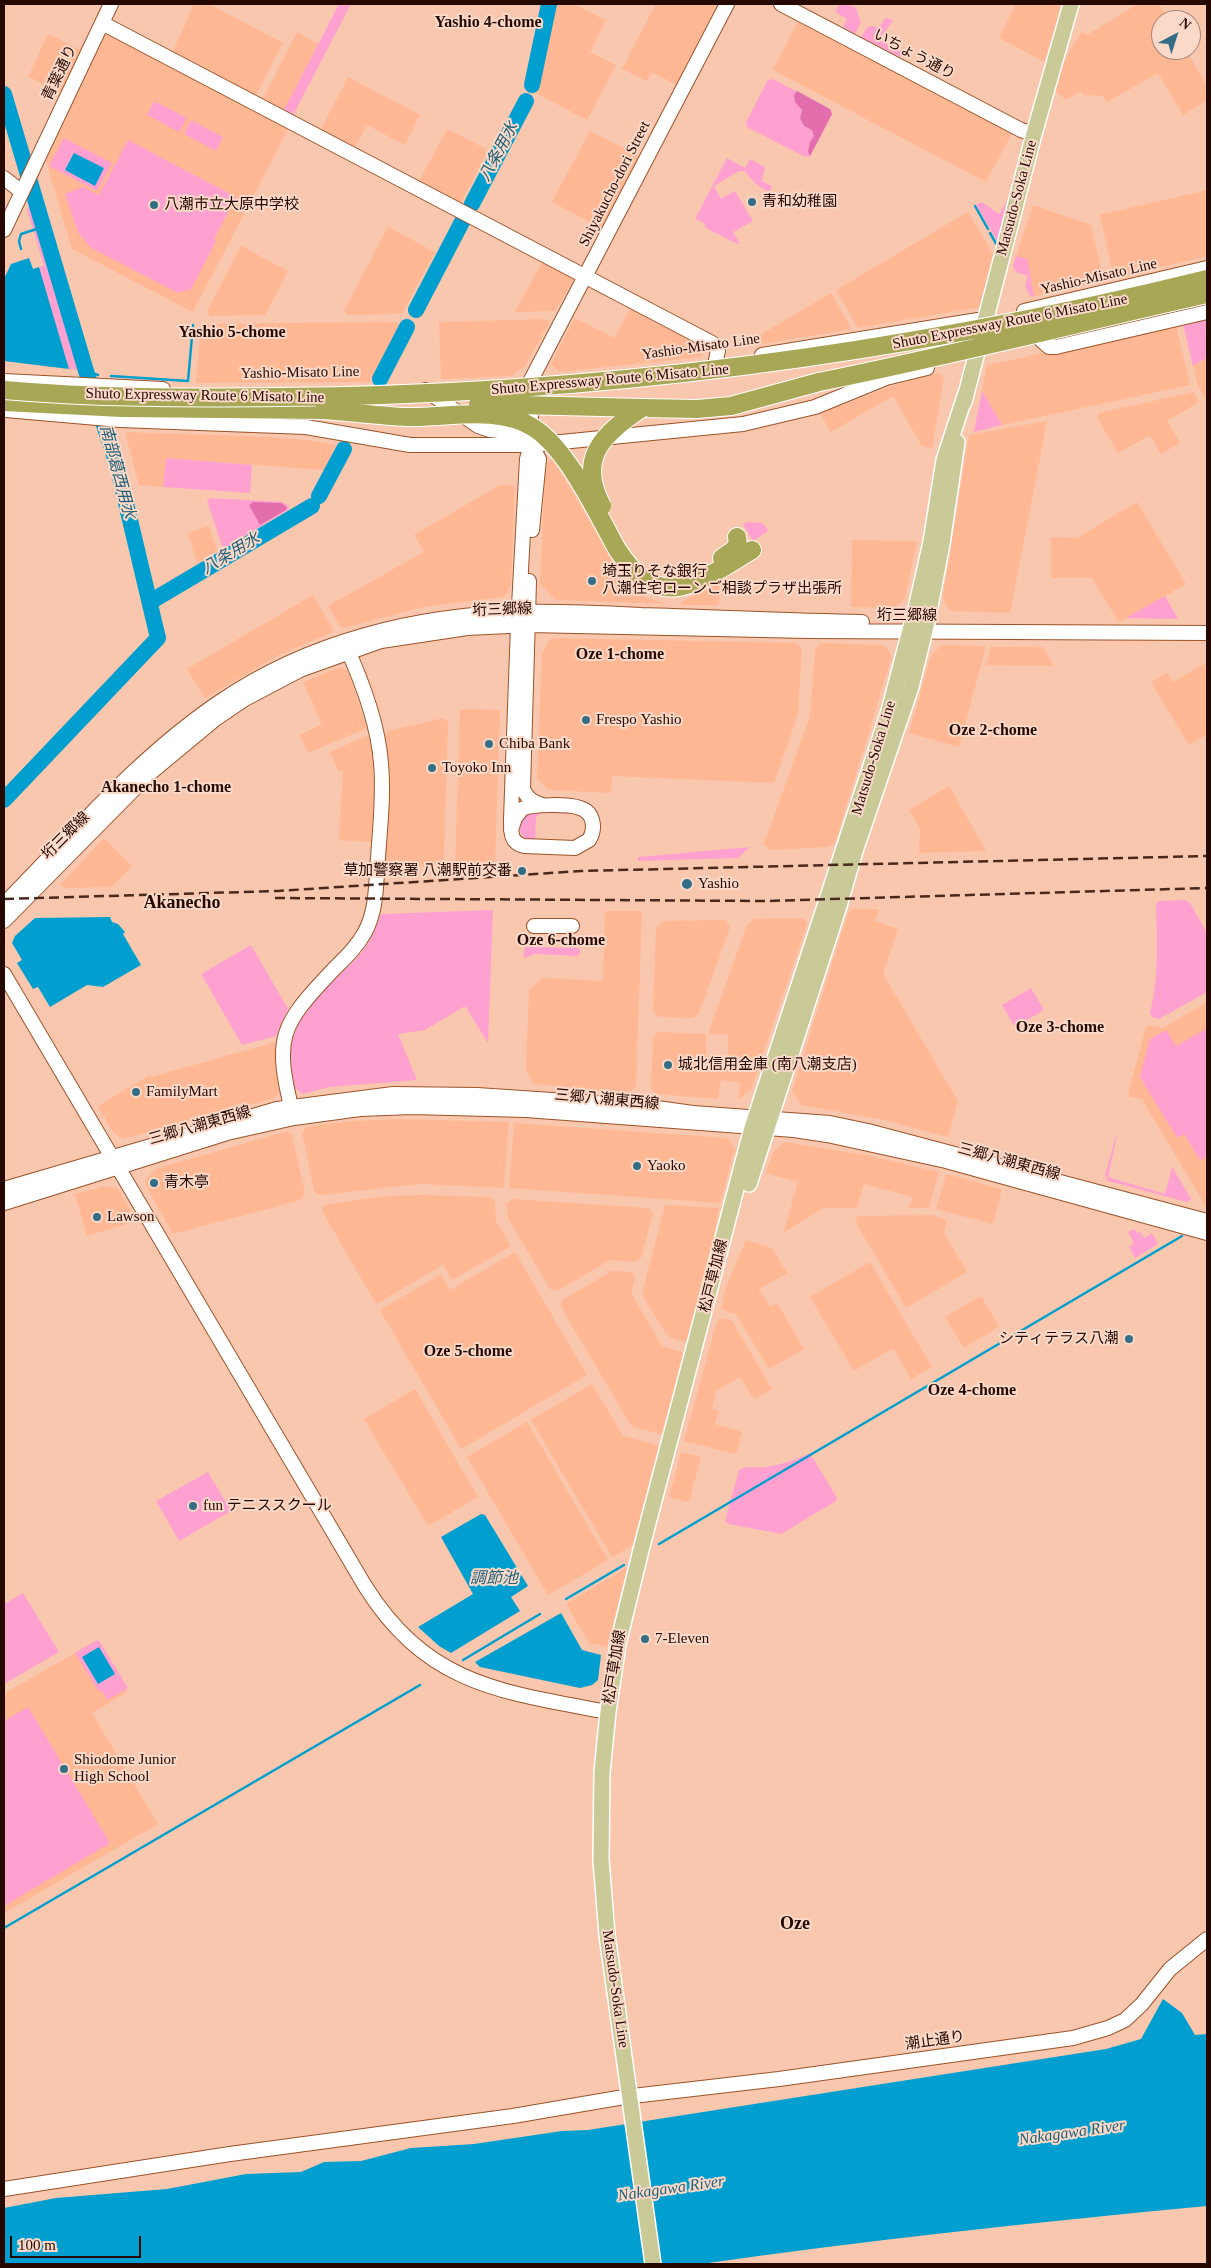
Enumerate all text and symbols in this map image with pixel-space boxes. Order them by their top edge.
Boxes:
north arrow [1151,10,1201,60]
district label: Yashio 4-chome [434,13,542,33]
text: N [1177,15,1194,33]
street label: いちょう通り [870,26,958,84]
street label: 青葉通り [39,42,81,104]
street label: Shiyakucho-dori Street [575,118,655,250]
water label: 八条用水 [476,119,522,185]
street label: Matsudo-Soka Line [993,138,1041,258]
place label: 青和幼稚園 [762,193,837,211]
place label: 八潮市立大原中学校 [164,196,299,214]
marker: 青和幼稚園 [746,196,758,208]
marker: 八潮市立大原中学校 [148,199,160,211]
street label: Yashio-Misato Line [1039,255,1159,299]
street label: Shuto Expressway Route 6 Misato Line [891,290,1129,354]
district label: Yashio 5-chome [178,323,286,343]
street label: Yashio-Misato Line [641,330,761,364]
street label: Shuto Expressway Route 6 Misato Line [490,361,730,399]
street label: Yashio-Misato Line [240,363,360,383]
street label: Shuto Expressway Route 6 Misato Line [85,385,325,407]
water label: 南部葛西用水 [95,423,139,521]
water label: 八条用水 [199,529,263,579]
place label: 埼玉りそな銀行 八潮住宅ローンご相談プラザ出張所 [602,563,842,598]
marker: 埼玉りそな銀行 八潮住宅ローンご相談プラザ出張所 [586,575,598,587]
street label: 垳三郷線 [472,600,532,620]
street label: 垳三郷線 [877,607,937,625]
district label: Oze 1-chome [576,645,664,665]
street label: Matsudo-Soka Line [848,699,900,817]
place label: Frespo Yashio [596,711,682,729]
marker: Frespo Yashio [580,714,592,726]
district label: Oze 2-chome [949,721,1037,741]
place label: Chiba Bank [499,735,570,753]
marker: Chiba Bank [483,738,495,750]
place label: Toyoko Inn [442,759,511,777]
marker: Toyoko Inn [426,762,438,774]
district label: Akanecho 1-chome [101,778,231,798]
street label: 垳三郷線 [38,808,94,864]
place label: 草加警察署 八潮駅前交番 [343,862,512,880]
marker: 草加警察署 八潮駅前交番 [516,865,528,877]
place label: Yashio [698,875,739,893]
marker: Yashio [680,877,694,891]
district label: Akanecho [143,892,221,914]
district label: Oze 6-chome [517,931,605,951]
district label: Oze 3-chome [1016,1018,1104,1038]
place label: 城北信用金庫 (南八潮支店) [678,1056,857,1074]
marker: 城北信用金庫 (南八潮支店) [662,1059,674,1071]
place label: FamilyMart [146,1083,218,1101]
marker: FamilyMart [130,1086,142,1098]
street label: 三郷八潮東西線 [554,1086,660,1114]
street label: 三郷八潮東西線 [147,1103,253,1149]
street label: 三郷八潮東西線 [956,1140,1062,1184]
place label: Yaoko [647,1157,685,1175]
marker: Yaoko [631,1160,643,1172]
place label: 青木亭 [164,1174,209,1192]
marker: 青木亭 [148,1177,160,1189]
place label: Lawson [107,1208,154,1226]
marker: Lawson [91,1211,103,1223]
street label: 松戸草加線 [696,1237,732,1315]
place label: シティテラス八潮 [999,1330,1119,1348]
marker: シティテラス八潮 [1123,1333,1135,1345]
district label: Oze 5-chome [424,1342,512,1362]
district label: Oze 4-chome [928,1381,1016,1401]
place label: fun テニススクール [203,1497,332,1515]
marker: fun テニススクール [187,1500,199,1512]
water label: 調節池 [470,1569,518,1589]
street label: 松戸草加線 [600,1629,630,1705]
place label: 7-Eleven [655,1630,709,1648]
marker: 7-Eleven [639,1633,651,1645]
place label: Shiodome Junior High School [74,1751,176,1786]
marker: Shiodome Junior High School [58,1763,70,1775]
district label: Oze [780,1913,810,1935]
street label: Matsudo-Soka Line [598,1929,632,2049]
street label: 潮止通り [904,2028,966,2054]
water label: Nakagawa River [1018,2116,1126,2150]
water label: Nakagawa River [617,2172,725,2206]
scale bar [12,2226,144,2258]
text: 100 m [18,2237,56,2253]

